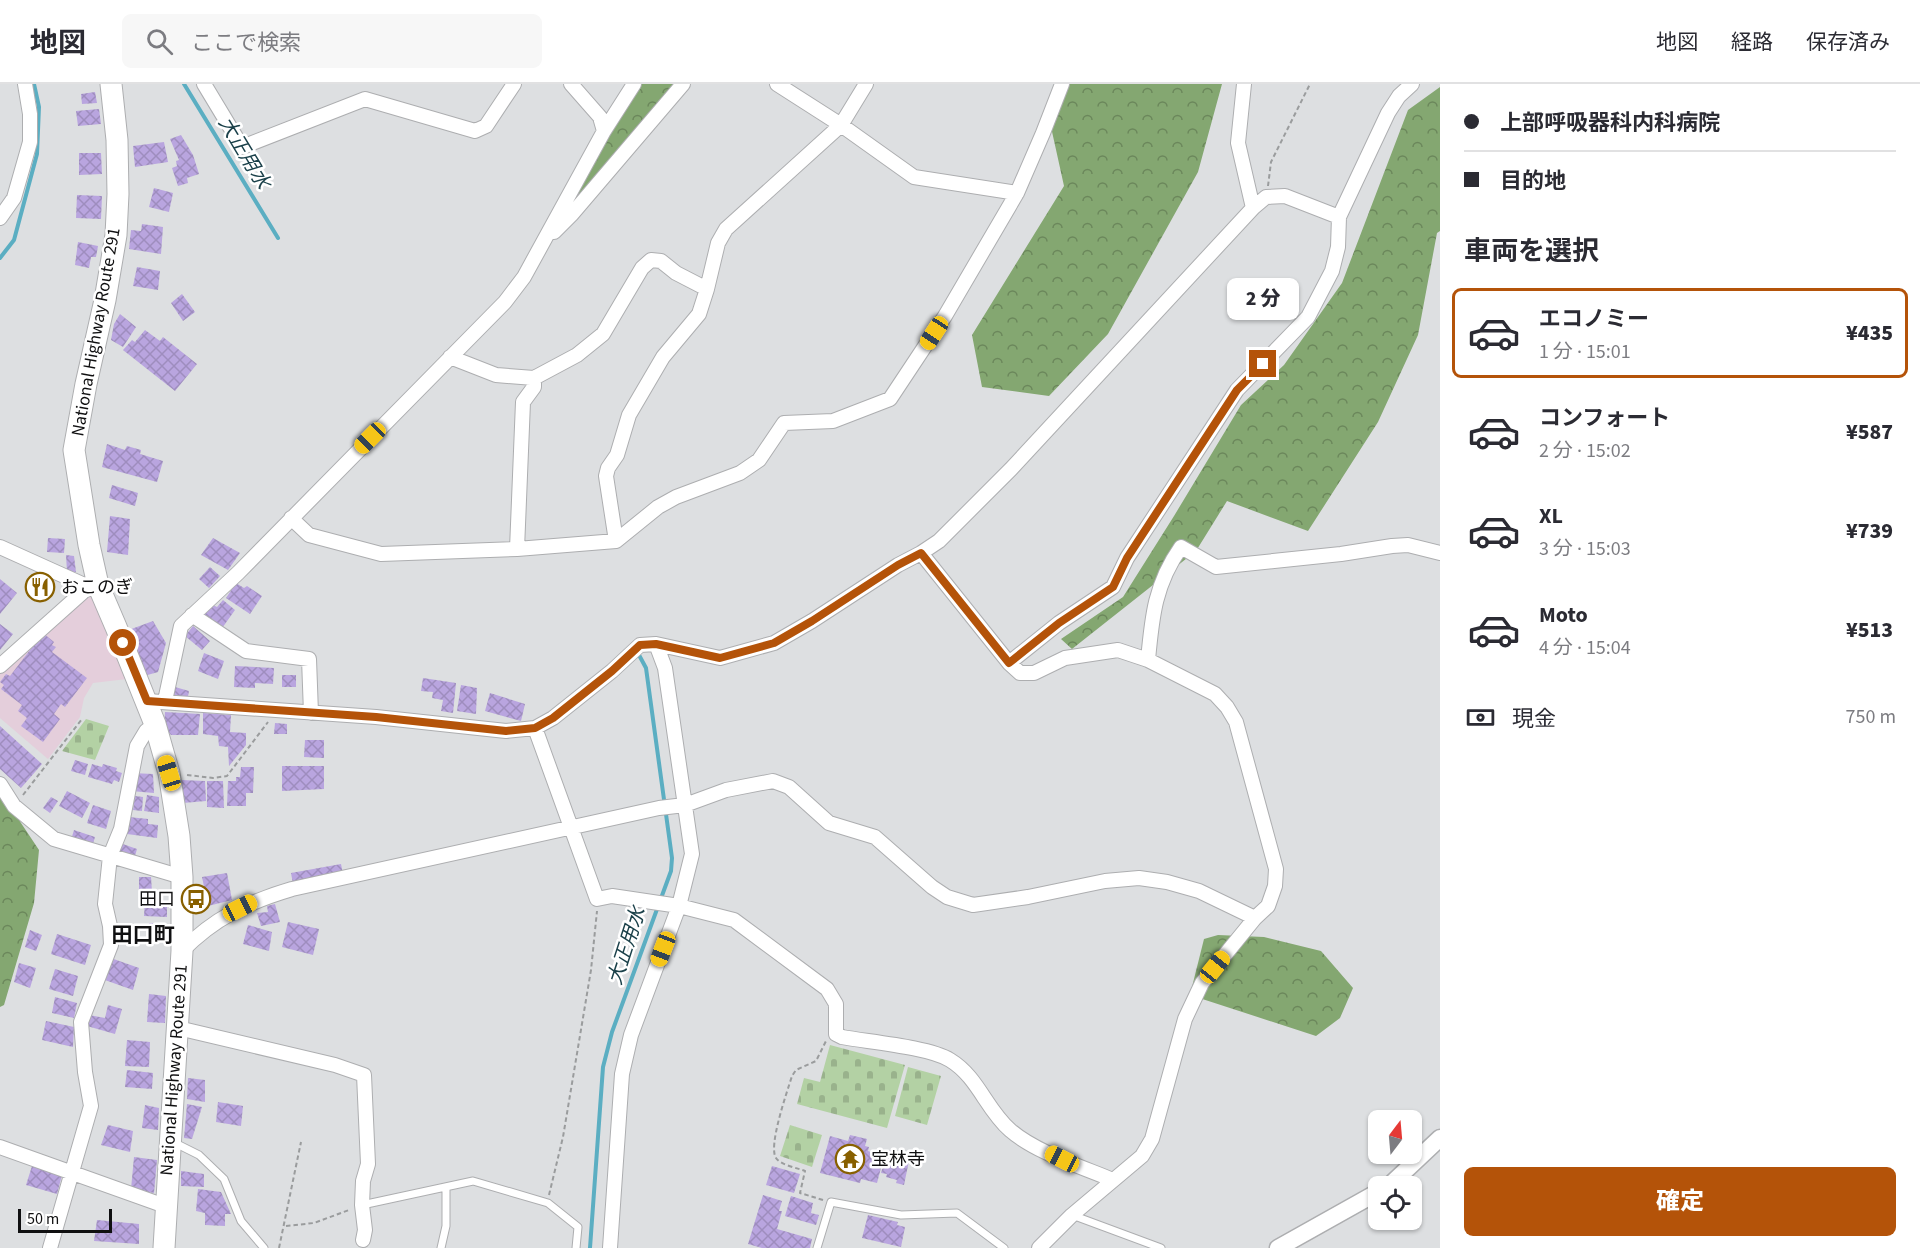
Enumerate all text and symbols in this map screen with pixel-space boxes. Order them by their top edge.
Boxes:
search box [122,14,542,68]
text: 地図 [30,23,86,63]
icon: search [143,25,176,58]
text: ここで検索 [191,27,301,59]
text: 地図 [1656,27,1698,57]
text: 経路 [1731,27,1773,57]
text: 保存済み [1806,27,1890,57]
text: 上部呼吸器科内科病院 [1500,107,1720,139]
water label: 大正用水 [211,112,278,196]
text: 目的地 [1500,165,1566,197]
street label: National Highway Route 291 [65,226,127,438]
text: 車両を選択 [1464,232,1599,271]
callout: 2 分 [1227,277,1299,319]
text: 2 分 [1246,285,1280,313]
text: エコノミー [1539,303,1649,335]
icon: car [1467,306,1521,360]
car [917,313,951,353]
text: ¥435 [1846,317,1893,349]
text: 1 分 · 15:01 [1539,338,1631,366]
route end [1249,350,1276,377]
text: コンフォート [1539,402,1670,434]
icon: car [1467,405,1521,459]
text: ¥587 [1846,416,1893,448]
car [351,419,389,457]
text: 2 分 · 15:02 [1539,437,1631,465]
text: XL [1539,500,1563,532]
icon: car [1467,504,1521,558]
text: ¥739 [1846,515,1893,547]
text: 3 分 · 15:03 [1539,535,1631,563]
restaurant icon: おこのぎ [24,571,56,603]
place label: おこのぎ [61,575,133,600]
text: Moto [1539,599,1588,631]
icon: car [1467,603,1521,657]
text: ¥513 [1846,614,1893,646]
route start [109,629,136,656]
text: 4 分 · 15:04 [1539,634,1631,662]
icon: cash [1464,701,1497,734]
text: 現金 [1512,703,1556,735]
text: 750 m [1846,703,1896,731]
car [155,753,183,793]
bus stop icon: 田口 [180,883,212,915]
place label: 田口 [139,887,175,912]
car [220,892,260,924]
water label: 大正用水 [601,902,653,988]
district label: 田口町 [112,920,175,950]
car [648,929,678,969]
car [1197,947,1233,987]
street label: National Highway Route 291 [154,964,194,1176]
north arrow [1368,1110,1422,1164]
map controls [1368,1110,1422,1230]
temple icon: 宝林寺 [834,1143,866,1175]
car [1042,1143,1082,1175]
place label: 宝林寺 [871,1147,925,1172]
button: 確定 [1464,1167,1896,1236]
button: locate [1368,1176,1422,1230]
scale bar [18,1206,112,1234]
text: 50 m [27,1208,59,1230]

